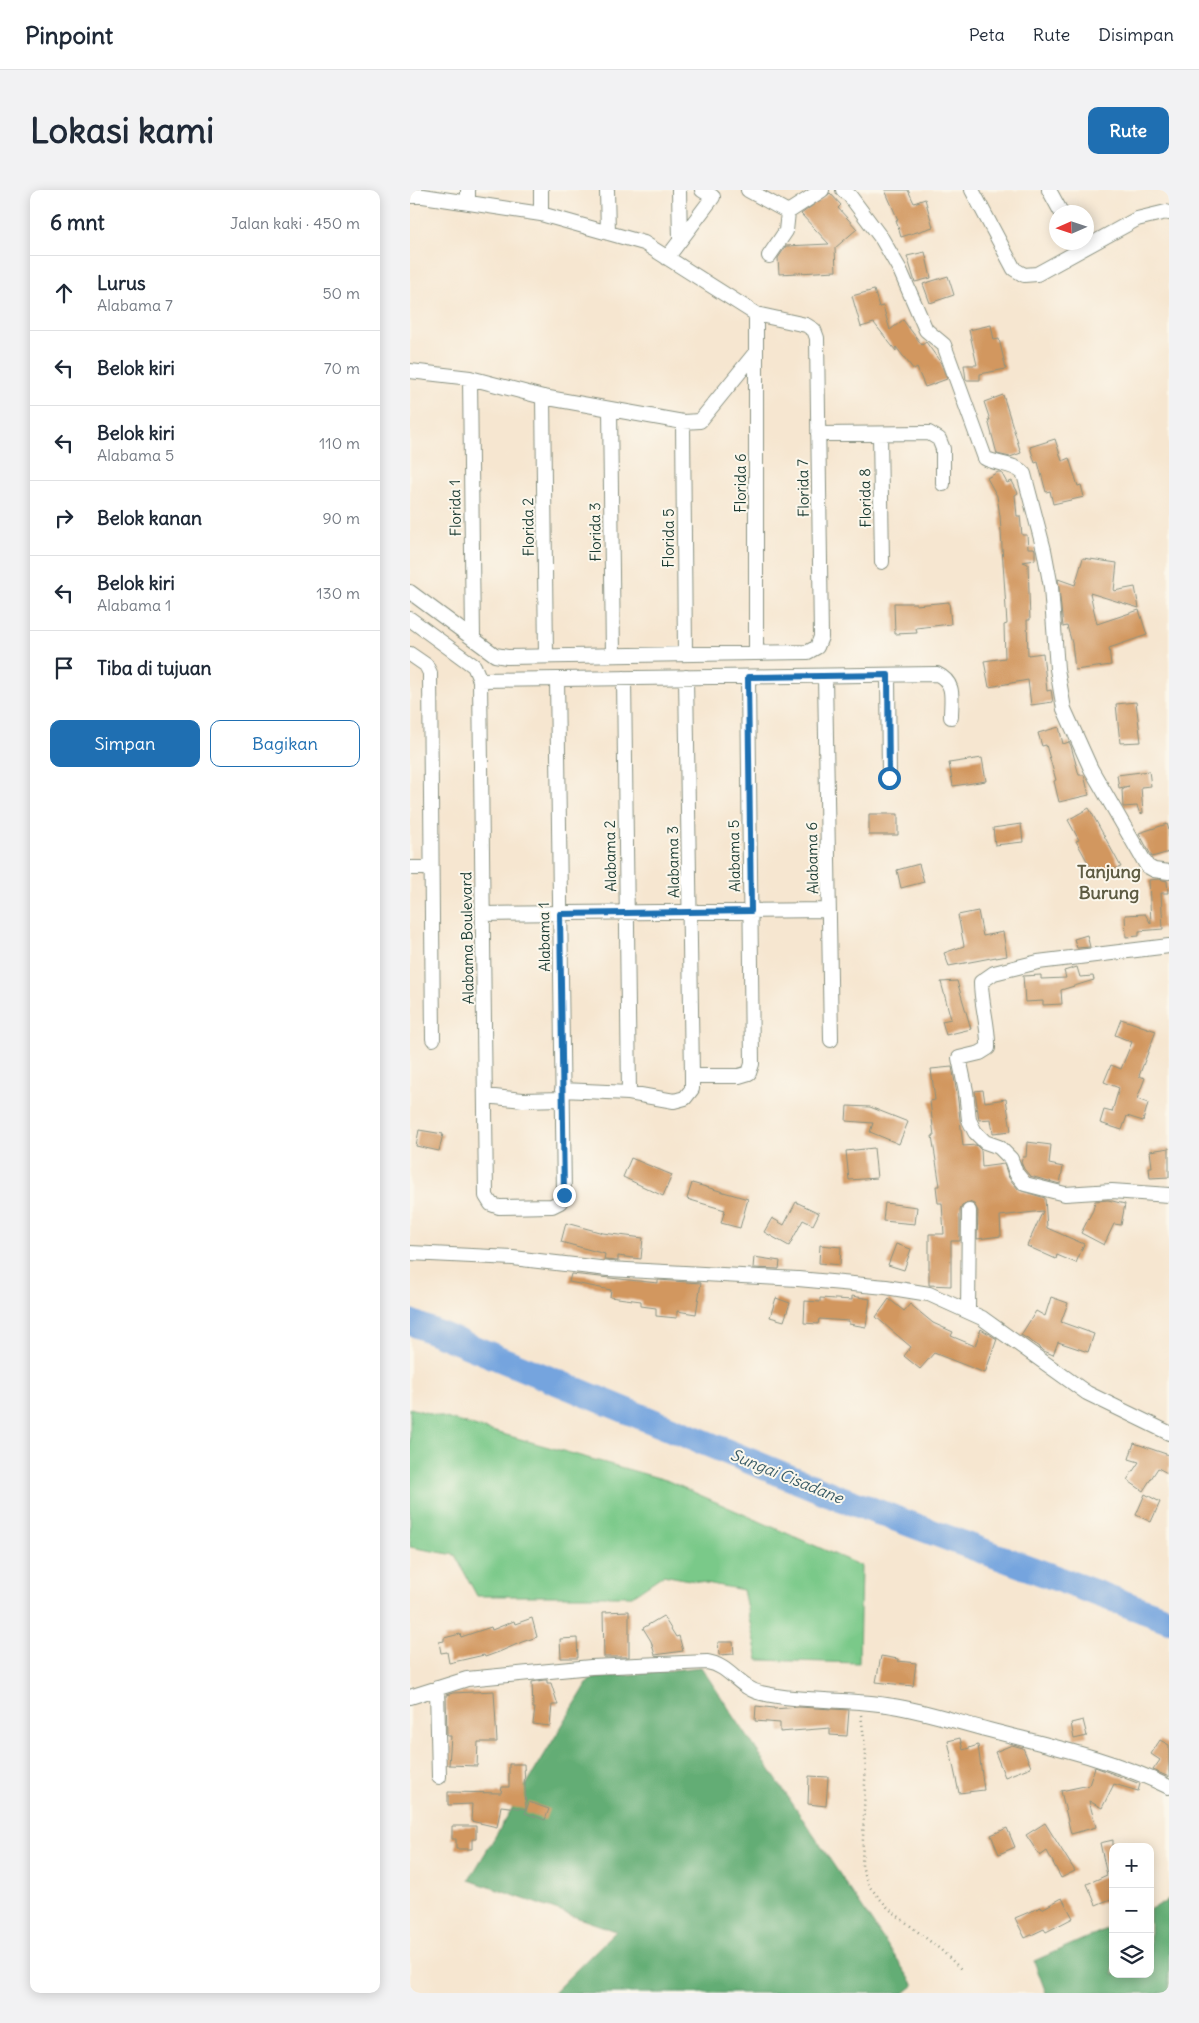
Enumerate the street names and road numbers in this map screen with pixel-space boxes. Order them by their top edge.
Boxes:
street label: Florida 6 [731,453,750,513]
street label: Florida 7 [793,459,813,517]
street label: Florida 8 [855,468,875,528]
street label: Florida 1 [445,480,465,536]
street label: Florida 2 [518,497,538,557]
street label: Florida 3 [585,502,605,562]
street label: Florida 5 [659,508,678,568]
street label: Alabama 2 [600,820,620,892]
street label: Alabama 5 [724,820,744,892]
street label: Alabama 6 [802,822,822,894]
street label: Alabama 3 [663,826,683,898]
street label: Alabama Boulevard [456,871,478,1005]
street label: Alabama 1 [534,902,554,972]

